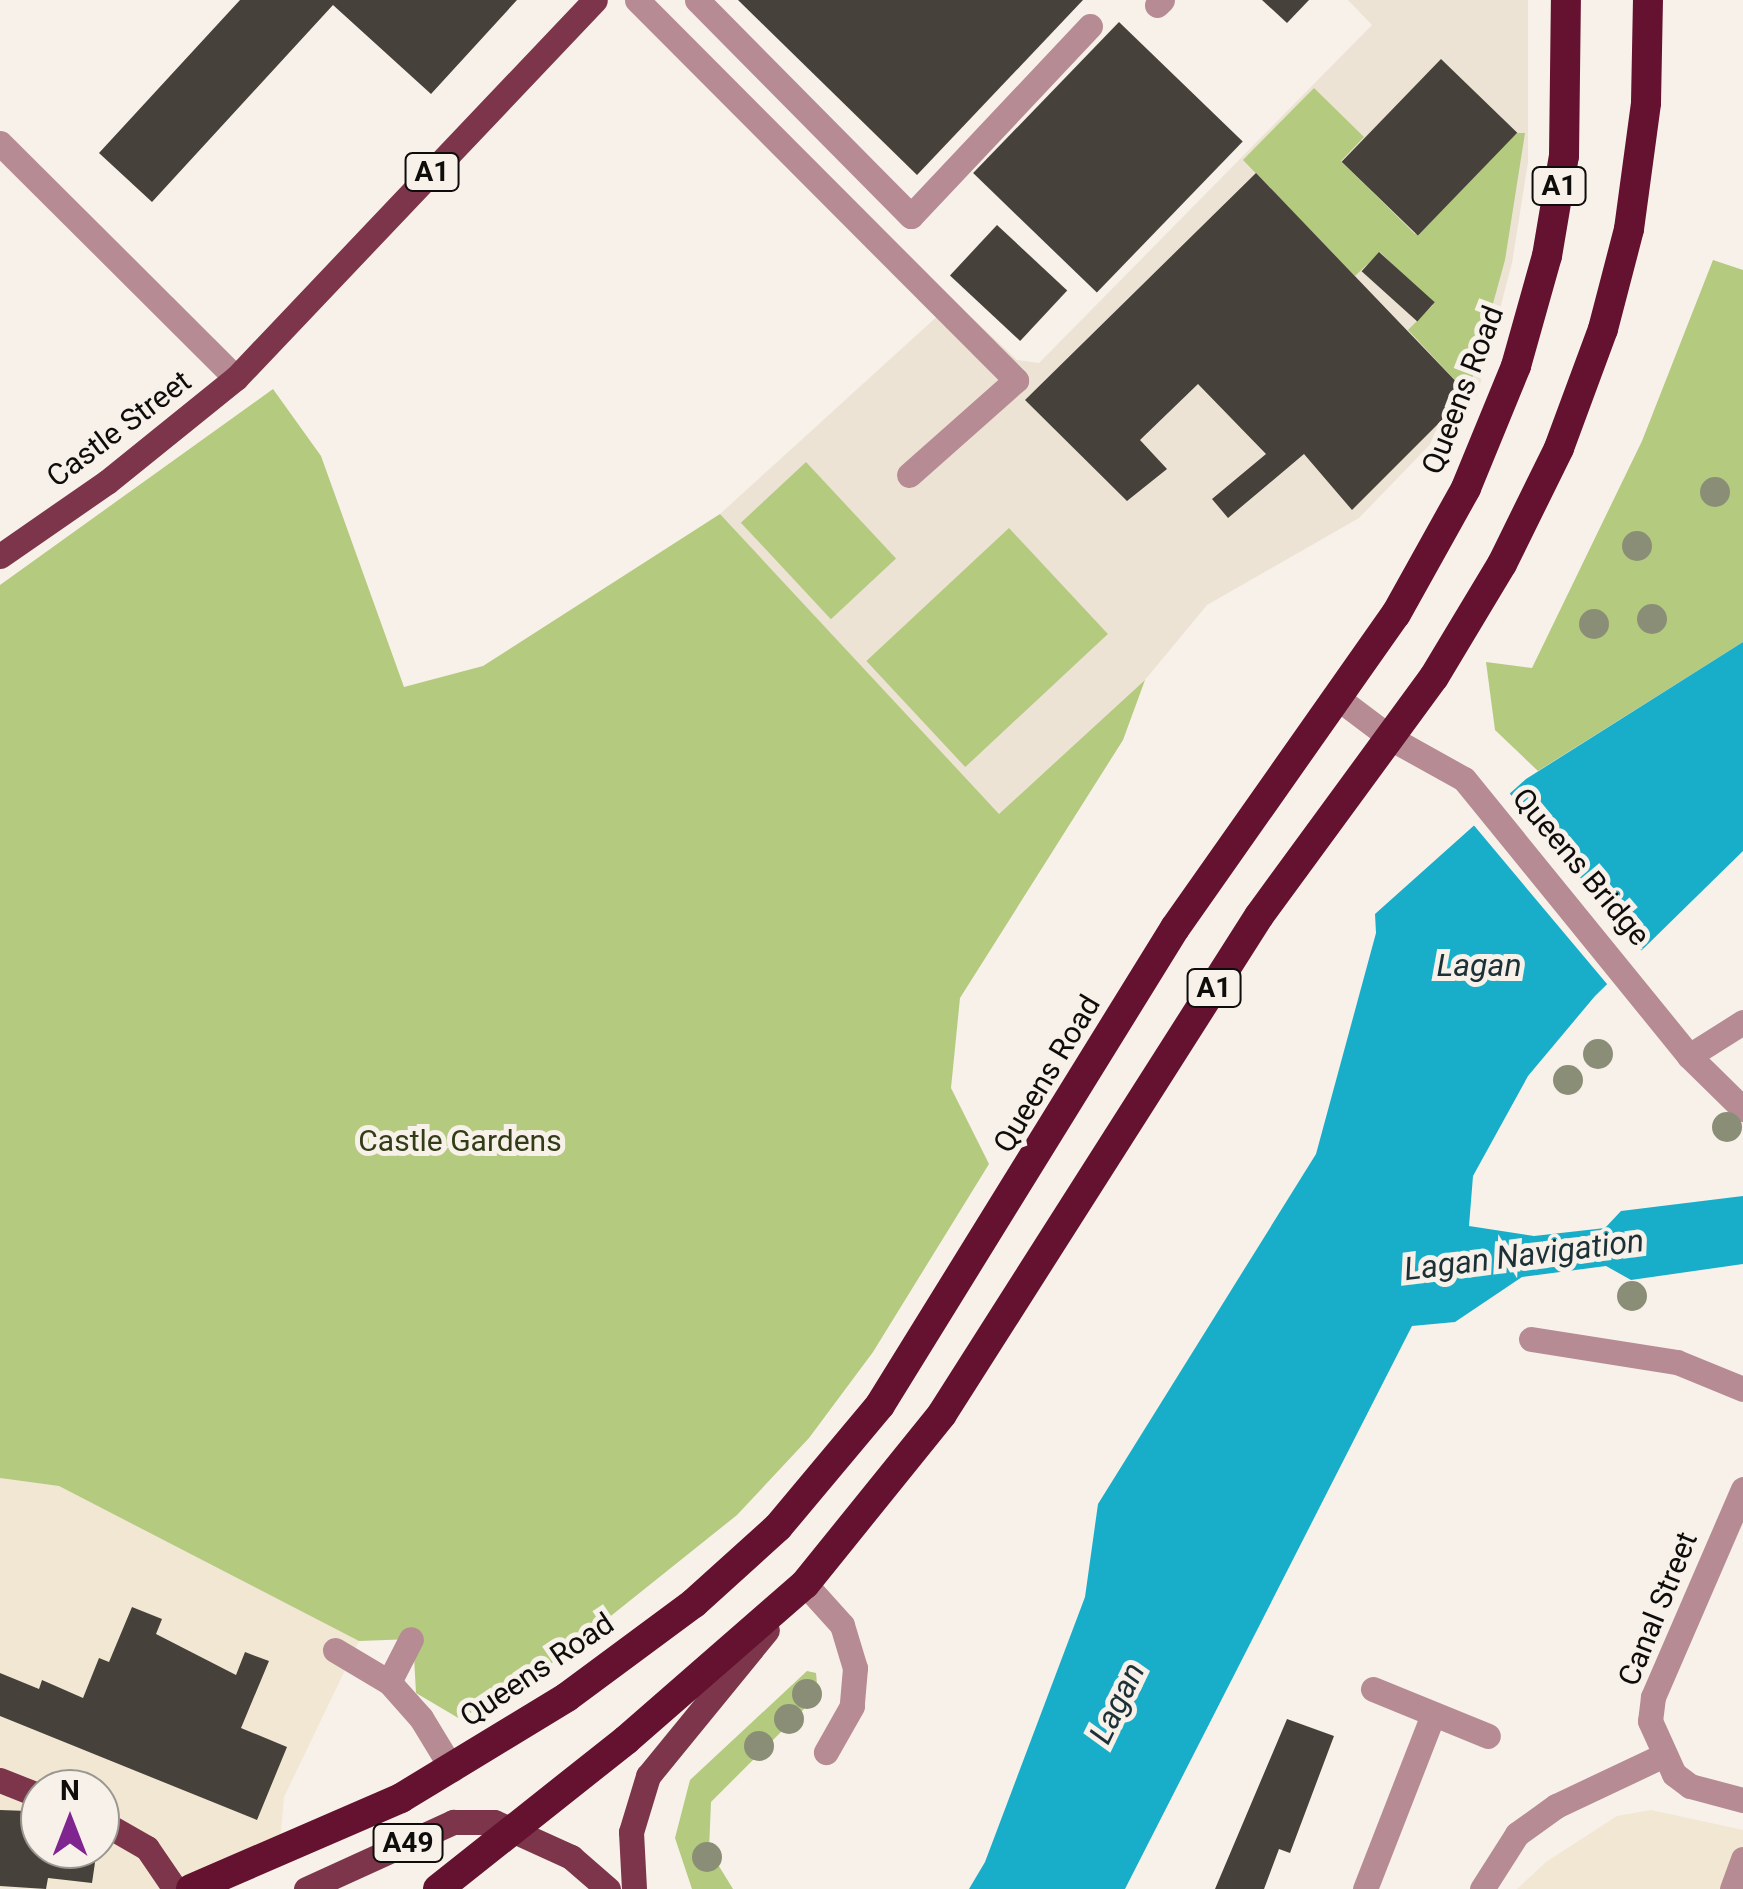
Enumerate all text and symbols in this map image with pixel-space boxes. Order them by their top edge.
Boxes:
road number: A1 [404,149,460,195]
road number: A1 [1532,163,1586,209]
street label: Queens Road [1414,301,1512,479]
street label: Castle Street [40,363,198,495]
street label: Queens Bridge [1505,781,1657,953]
water label: Lagan [1436,946,1522,984]
road number: A1 [1186,965,1242,1011]
street label: Queens Road [986,989,1108,1159]
park label: Castle Gardens [358,1123,562,1159]
water label: Lagan Navigation [1402,1221,1646,1289]
street label: Canal Street [1611,1527,1705,1691]
street label: Queens Road [453,1605,621,1735]
water label: Lagan [1081,1656,1153,1750]
north arrow [20,1769,120,1869]
text: N [60,1774,80,1807]
road number: A49 [370,1820,446,1866]

